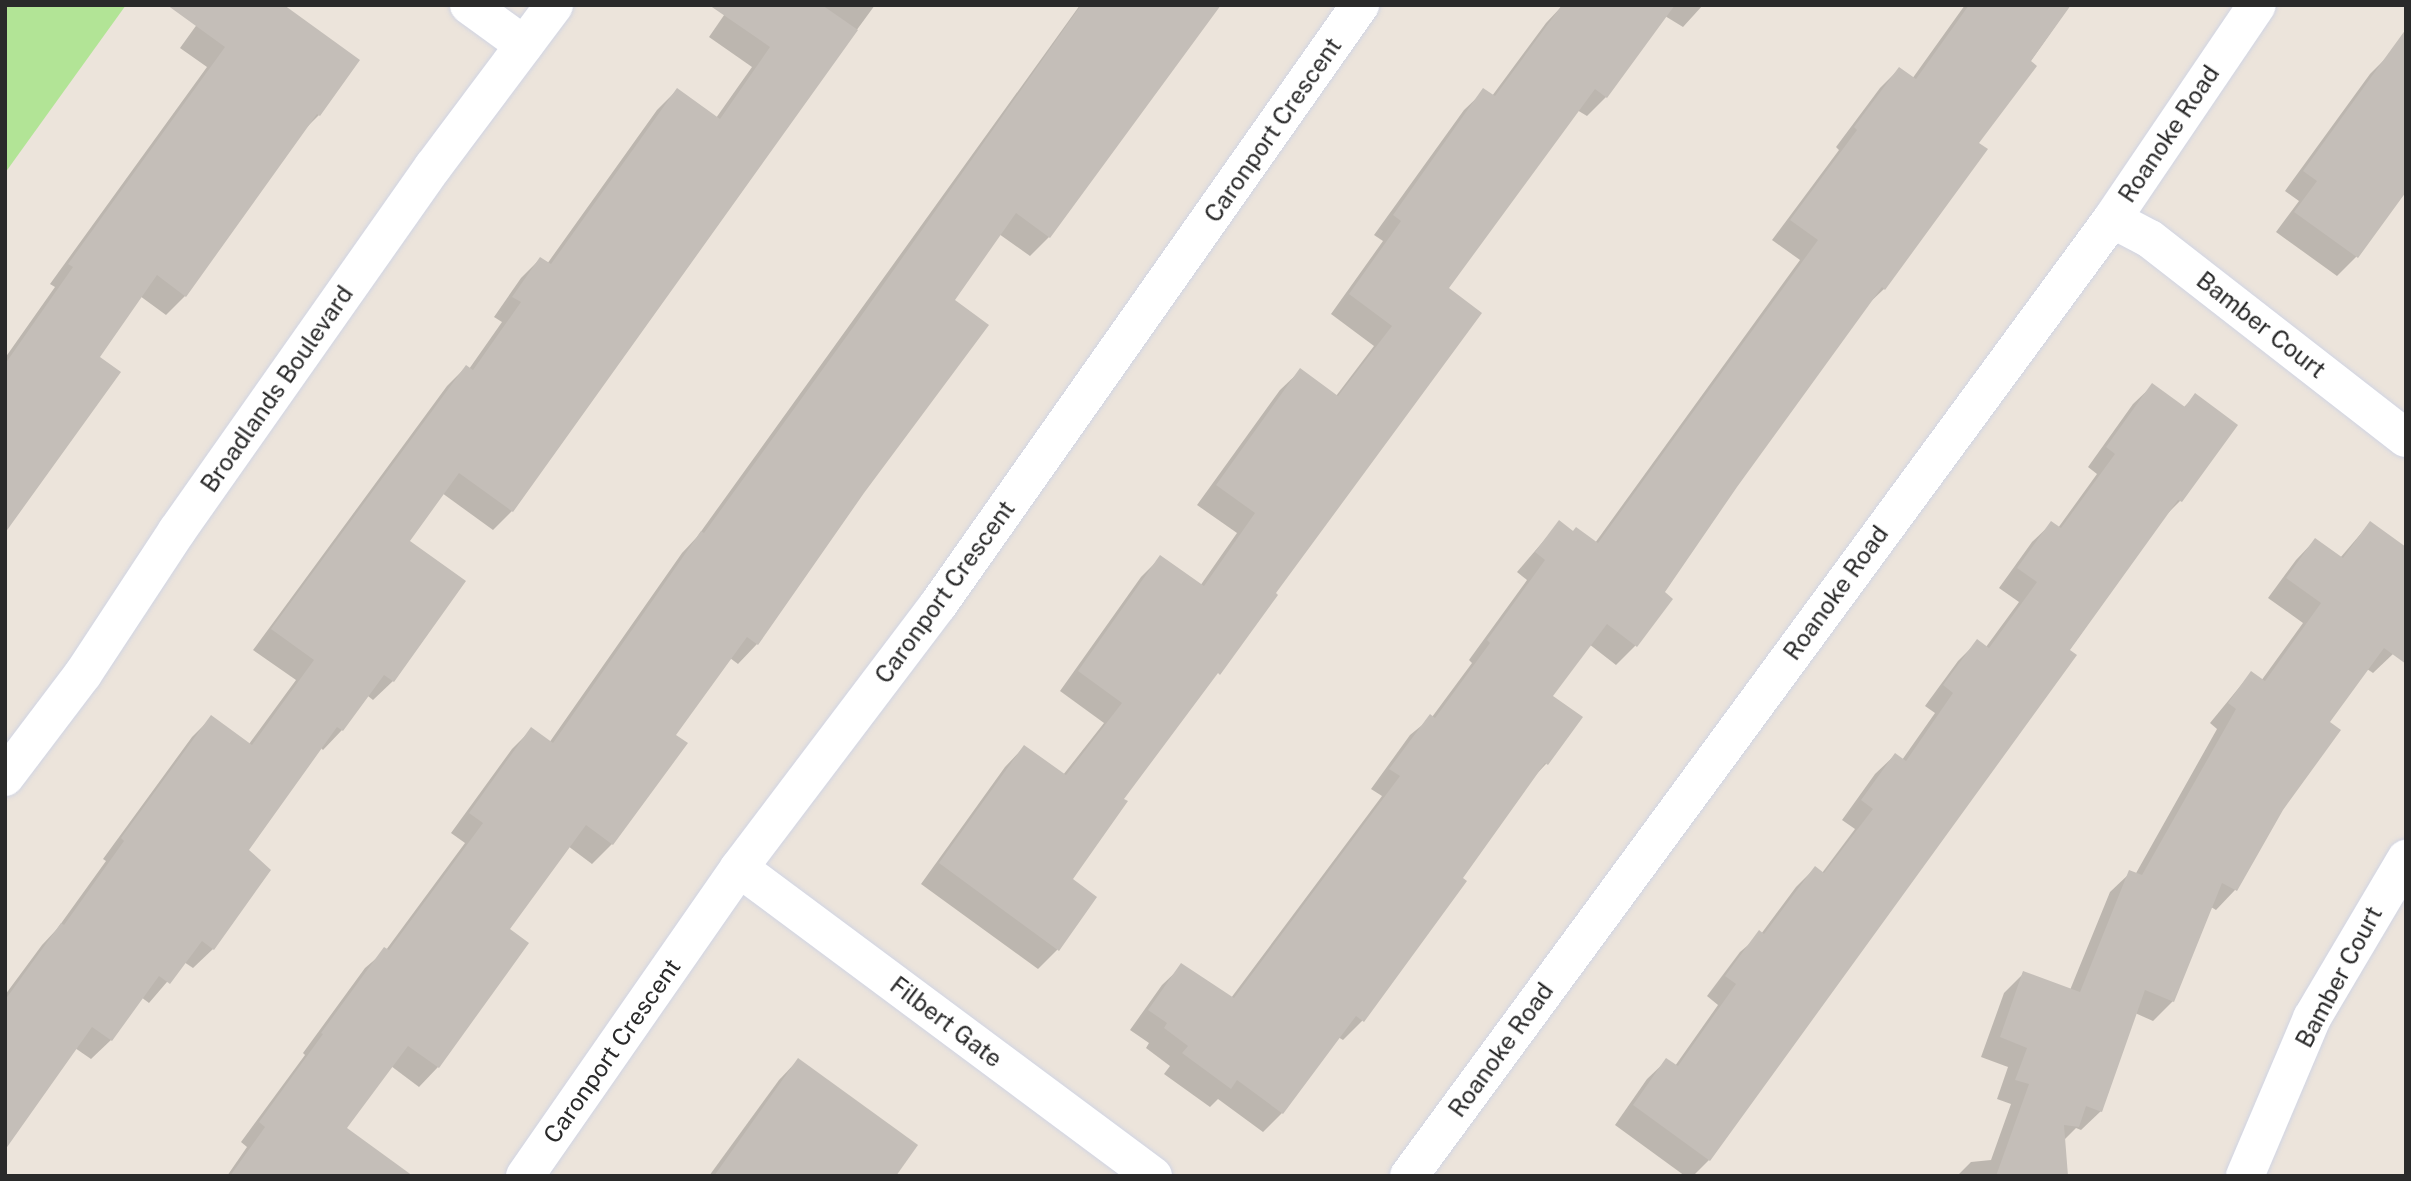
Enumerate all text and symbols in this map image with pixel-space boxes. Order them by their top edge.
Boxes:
street label: Caronport Crescent [1198,32,1348,228]
street label: Roanoke Road [2113,60,2225,208]
street label: Bamber Court [2191,266,2331,384]
street label: Broadlands Boulevard [195,280,359,498]
street label: Caronport Crescent [869,495,1021,689]
street label: Roanoke Road [1778,520,1894,666]
street label: Bamber Court [2290,901,2388,1053]
street label: Caronport Crescent [537,953,687,1149]
street label: Filbert Gate [884,971,1008,1073]
street label: Roanoke Road [1443,977,1559,1123]

